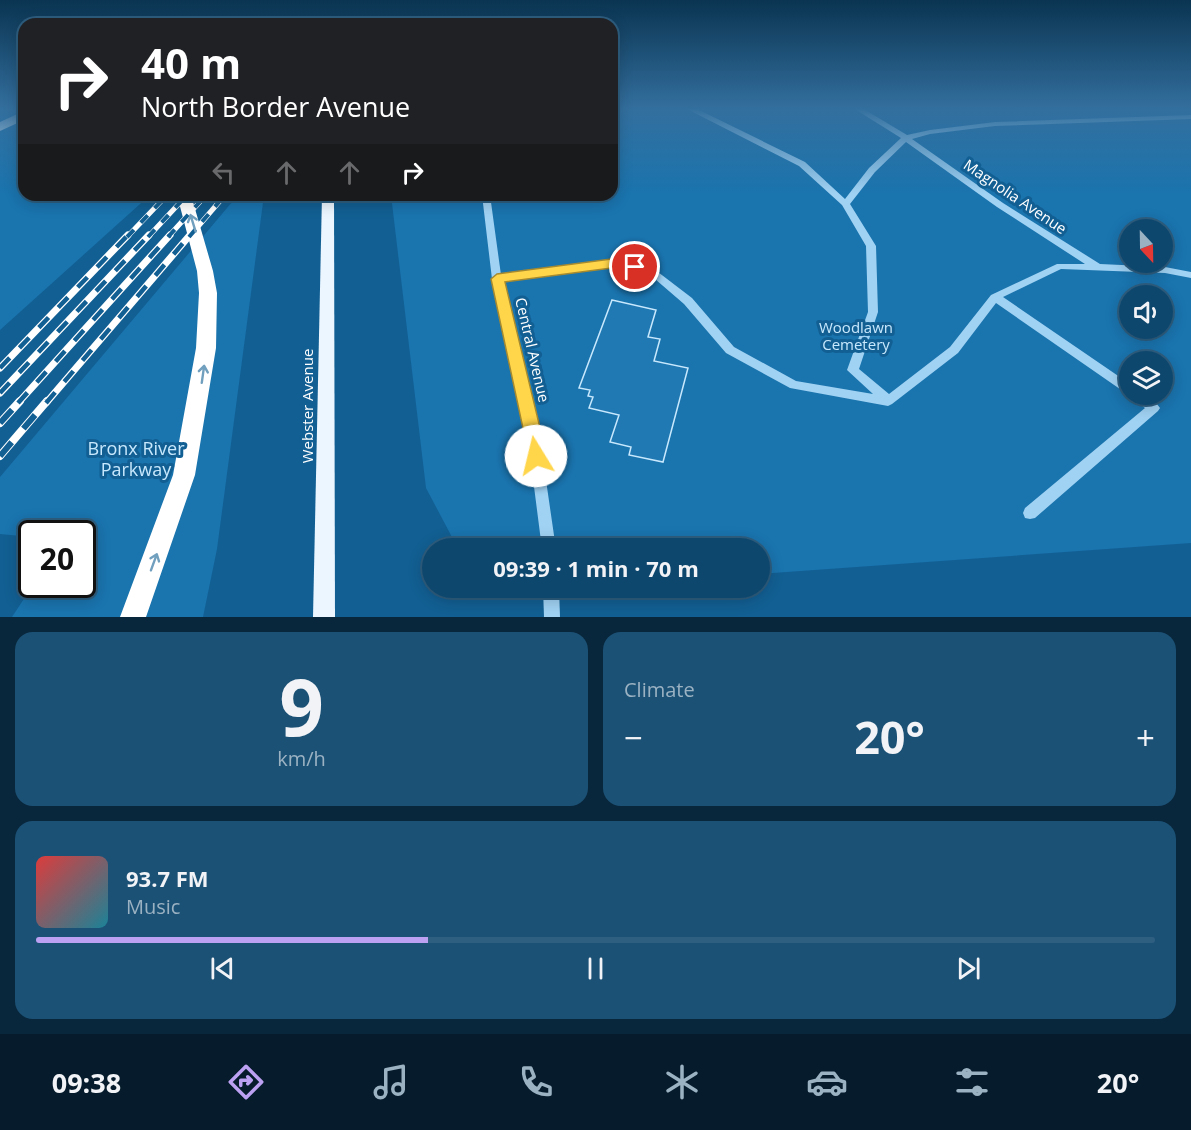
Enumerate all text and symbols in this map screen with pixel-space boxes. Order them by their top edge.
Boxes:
text: 40 m [141,34,241,91]
icon: right [42,42,120,120]
text: North Border Avenue [141,88,410,125]
street label: Magnolia Avenue [960,154,1071,238]
icon: left [207,156,240,189]
icon: ahead [270,156,303,189]
icon: ahead [333,156,366,189]
icon: right [396,156,429,189]
one-way arrow [187,214,198,233]
north arrow [1119,219,1173,273]
map controls [1119,219,1173,405]
pin [609,241,660,292]
icon: arrive [618,250,651,283]
button: sound [1119,285,1173,339]
street label: Central Avenue [511,295,555,404]
park label: Woodlawn Cemetery [819,317,893,354]
street label: Webster Avenue [297,349,317,463]
button: layers [1119,351,1173,405]
one-way arrow [197,365,208,384]
position arrow [504,424,568,488]
park label: Bronx River Parkway [87,436,185,481]
speed limit sign: 20 [18,520,96,598]
one-way arrow [150,553,161,572]
text: 09:39 · 1 min · 70 m [493,553,699,583]
text: 9 [279,653,324,759]
text: Climate [624,676,695,703]
text: 20° [854,706,925,767]
text: − [624,715,643,760]
text: + [1136,715,1155,760]
text: km/h [277,745,326,772]
text: 93.7 FM [126,863,209,893]
text: Music [126,893,180,920]
icon: previous [206,952,239,985]
icon: pause [579,952,612,985]
icon: next [952,952,985,985]
icon: directions [225,1061,267,1103]
icon: music [370,1061,412,1103]
icon: phone [515,1061,557,1103]
icon: climate [661,1061,703,1103]
icon: car [806,1061,848,1103]
icon: filters [951,1061,993,1103]
text: 09:38 [52,1064,121,1101]
text: 20° [1097,1064,1139,1101]

